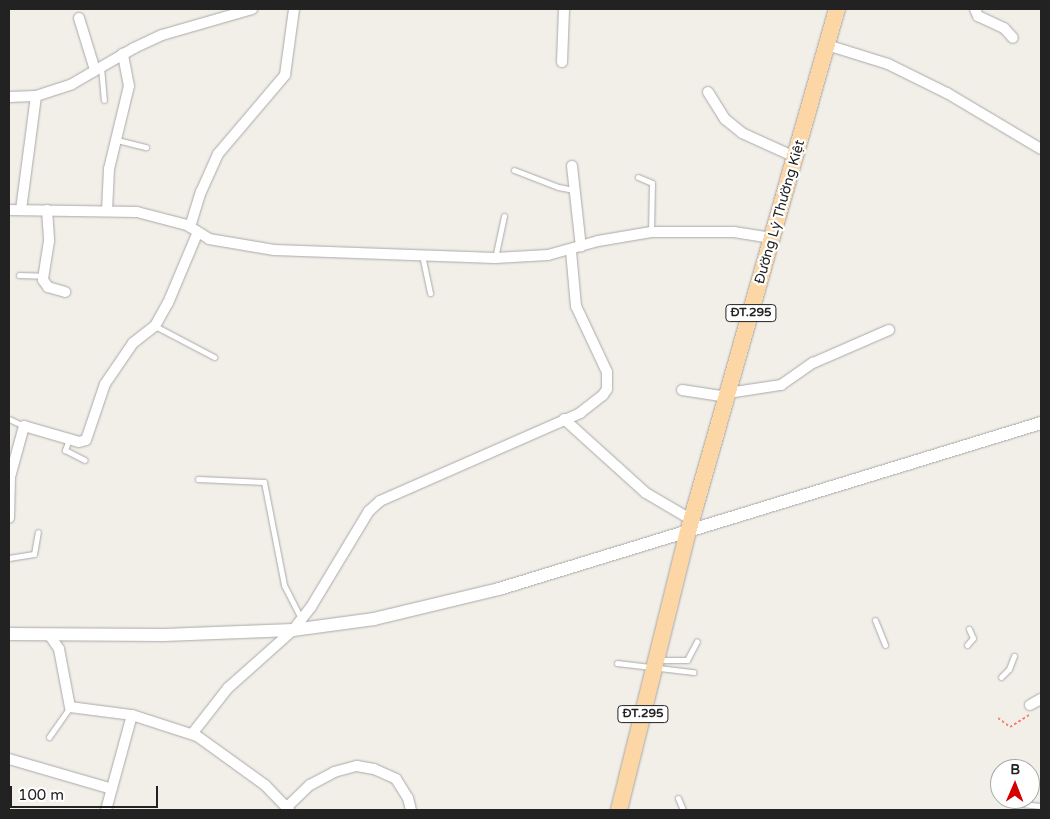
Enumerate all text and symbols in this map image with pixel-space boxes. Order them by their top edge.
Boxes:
street label: Đường Lý Thường Kiệt [751,138,809,286]
road number: ĐT.295 [725,304,777,322]
road number: ĐT.295 [617,704,669,724]
north arrow [990,759,1040,809]
text: B [1010,761,1020,778]
scale bar [12,776,160,808]
text: 100 m [18,786,64,804]

